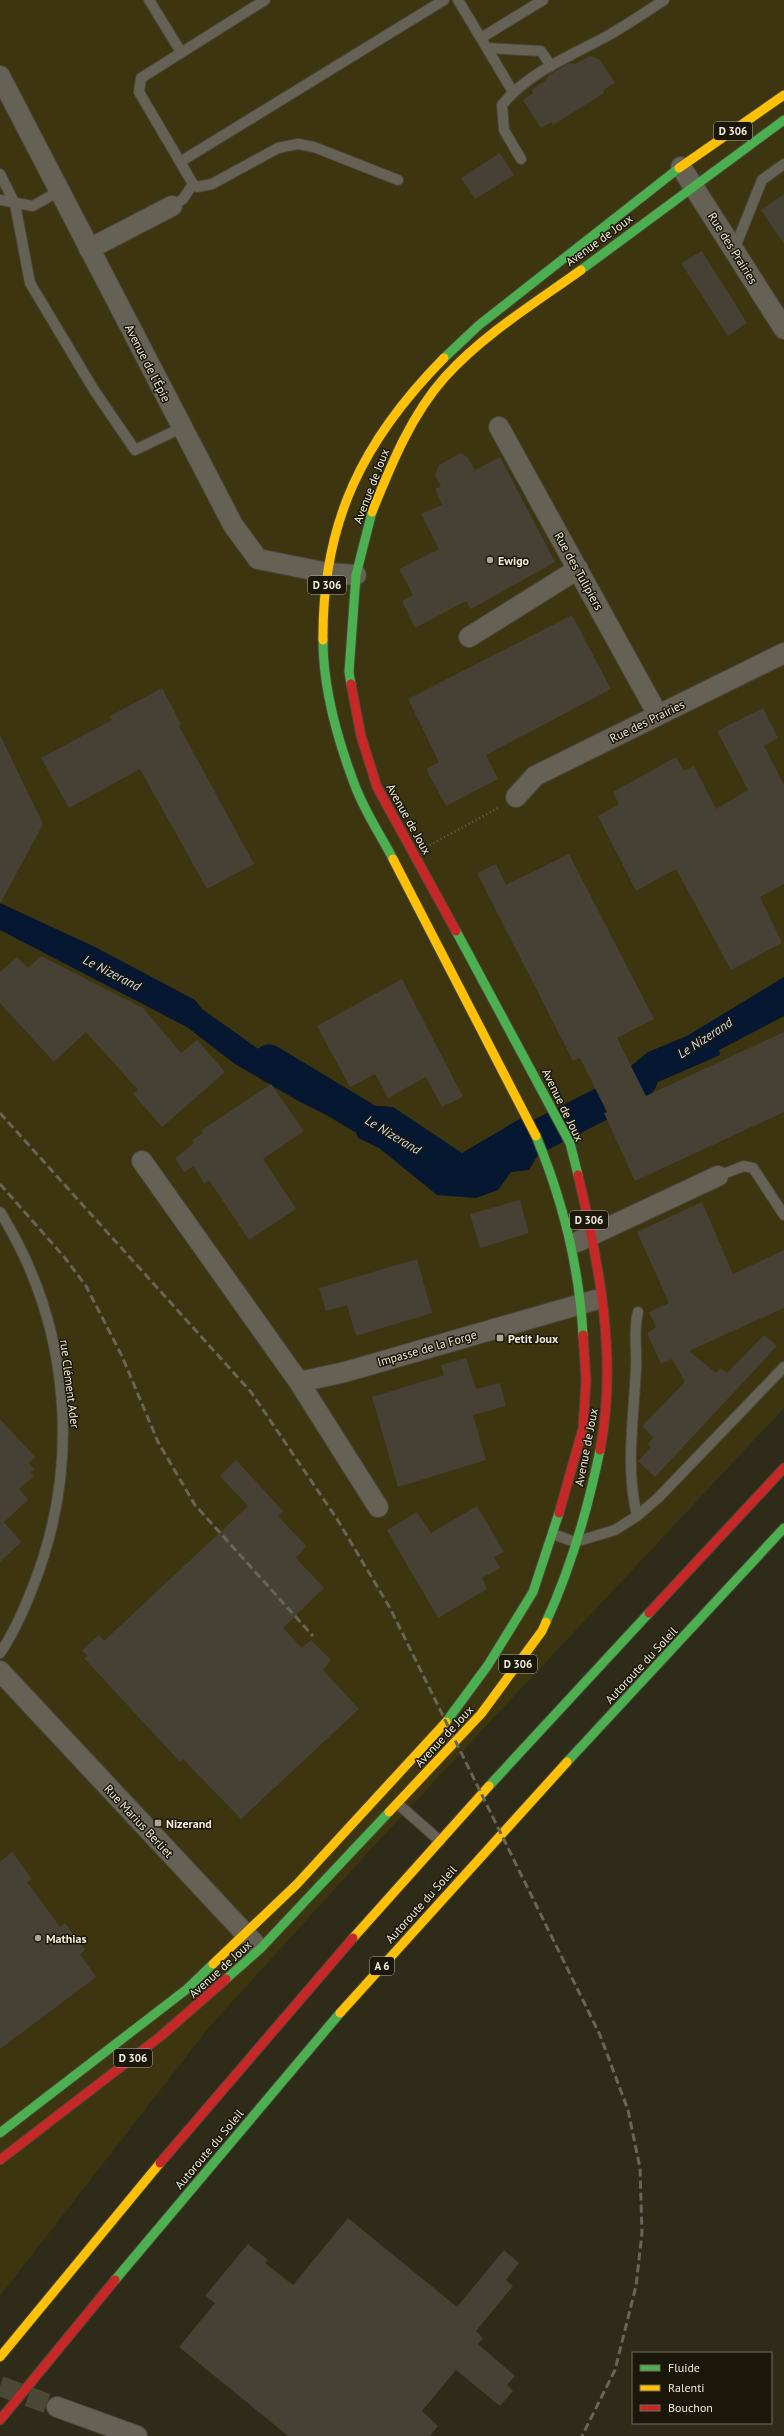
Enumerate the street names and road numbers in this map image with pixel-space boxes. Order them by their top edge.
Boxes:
road number: D 306 [714,122,752,140]
street label: Rue des Prairies [705,209,761,287]
street label: Avenue de Joux [563,211,635,269]
street label: Avenue de l'Épie [122,322,174,404]
street label: Avenue de Joux [350,446,392,526]
street label: Rue des Tulipiers [551,529,607,613]
road number: D 306 [308,576,346,594]
street label: Rue des Prairies [607,696,687,746]
street label: Avenue de Joux [383,781,435,857]
street label: Avenue de Joux [539,1066,587,1144]
road number: D 306 [570,1211,608,1229]
street label: Impasse de la Forge [376,1327,478,1369]
street label: rue Clément Ader [57,1339,83,1429]
street label: Avenue de Joux [571,1407,601,1487]
street label: Autoroute du Soleil [602,1623,681,1706]
road number: D 306 [499,1655,537,1673]
street label: Avenue de Joux [412,1702,476,1770]
street label: Rue Marius Berliet [101,1781,177,1861]
street label: Autoroute du Soleil [382,1862,460,1946]
street label: Avenue de Joux [186,1937,254,2001]
road number: A 6 [370,1957,394,1975]
road number: D 306 [114,2049,152,2067]
street label: Autoroute du Soleil [171,2106,247,2192]

